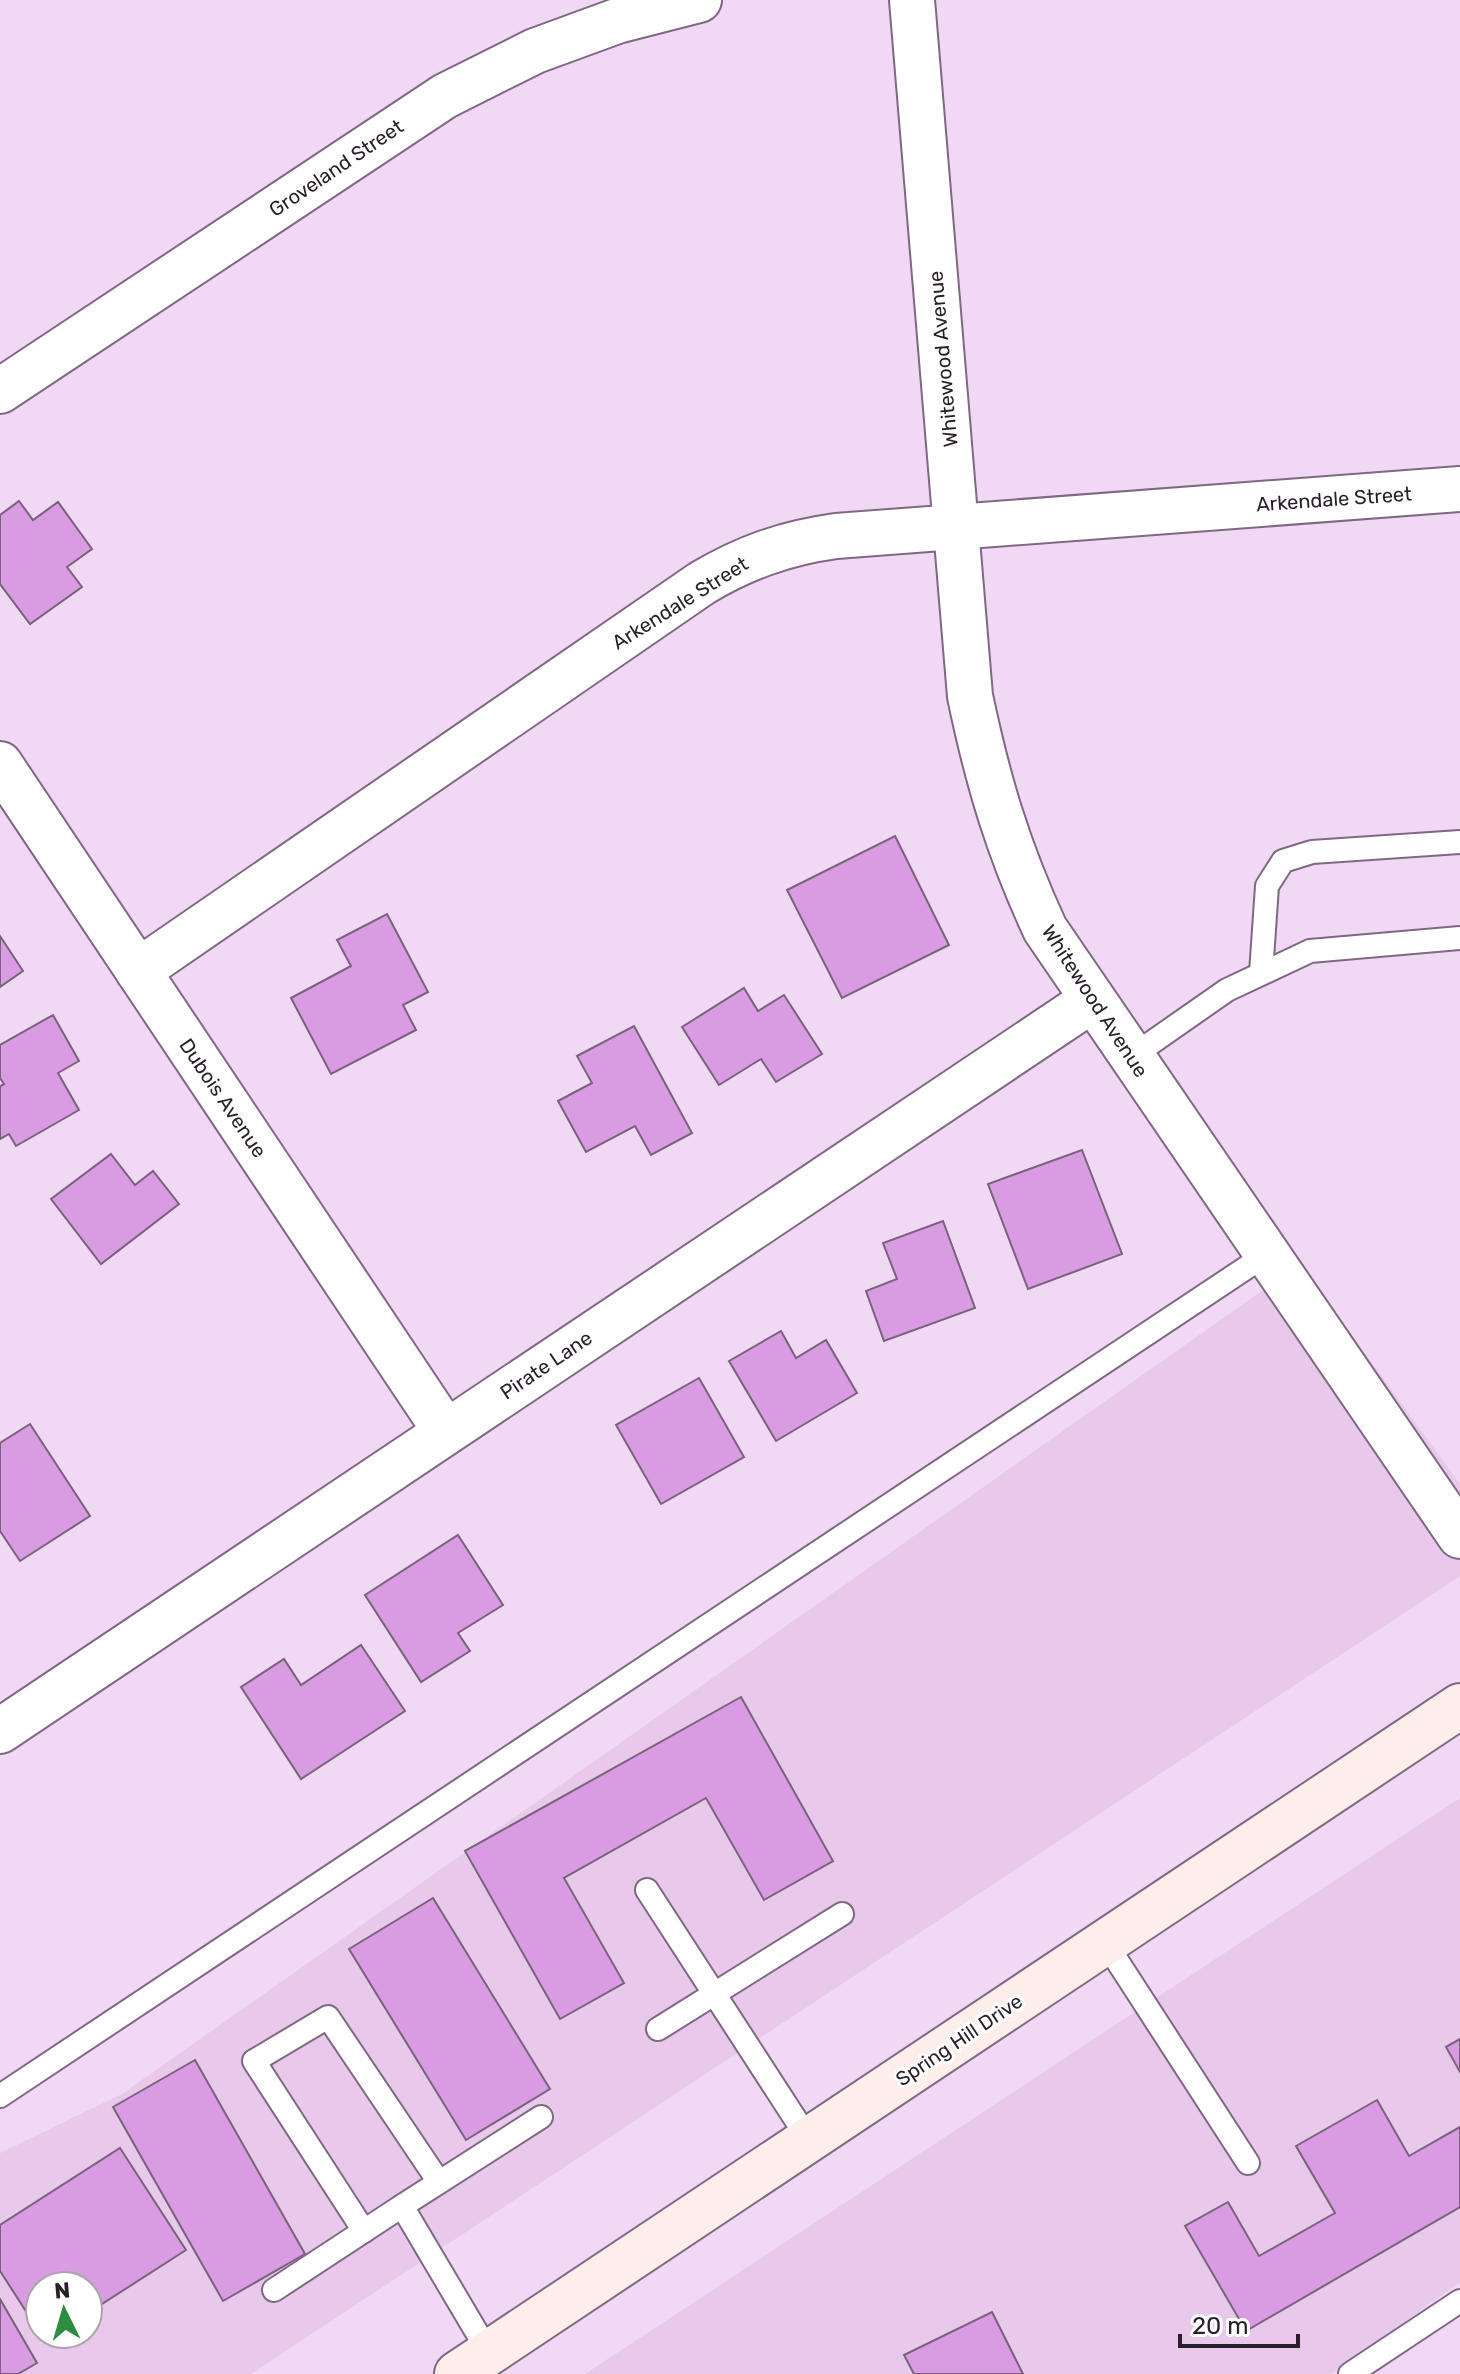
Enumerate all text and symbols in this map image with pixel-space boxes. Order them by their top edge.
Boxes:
street label: Groveland Street [264,114,408,222]
street label: Whitewood Avenue [923,270,963,448]
street label: Arkendale Street [1255,482,1413,516]
street label: Arkendale Street [608,551,753,654]
street label: Whitewood Avenue [1037,920,1153,1082]
street label: Dubois Avenue [174,1034,272,1162]
street label: Pirate Lane [496,1326,596,1404]
street label: Spring Hill Drive [891,1989,1027,2091]
north arrow [24,2270,104,2350]
text: N [53,2276,71,2305]
scale bar [1180,2298,1298,2348]
text: 20 m [1192,2312,1249,2340]

